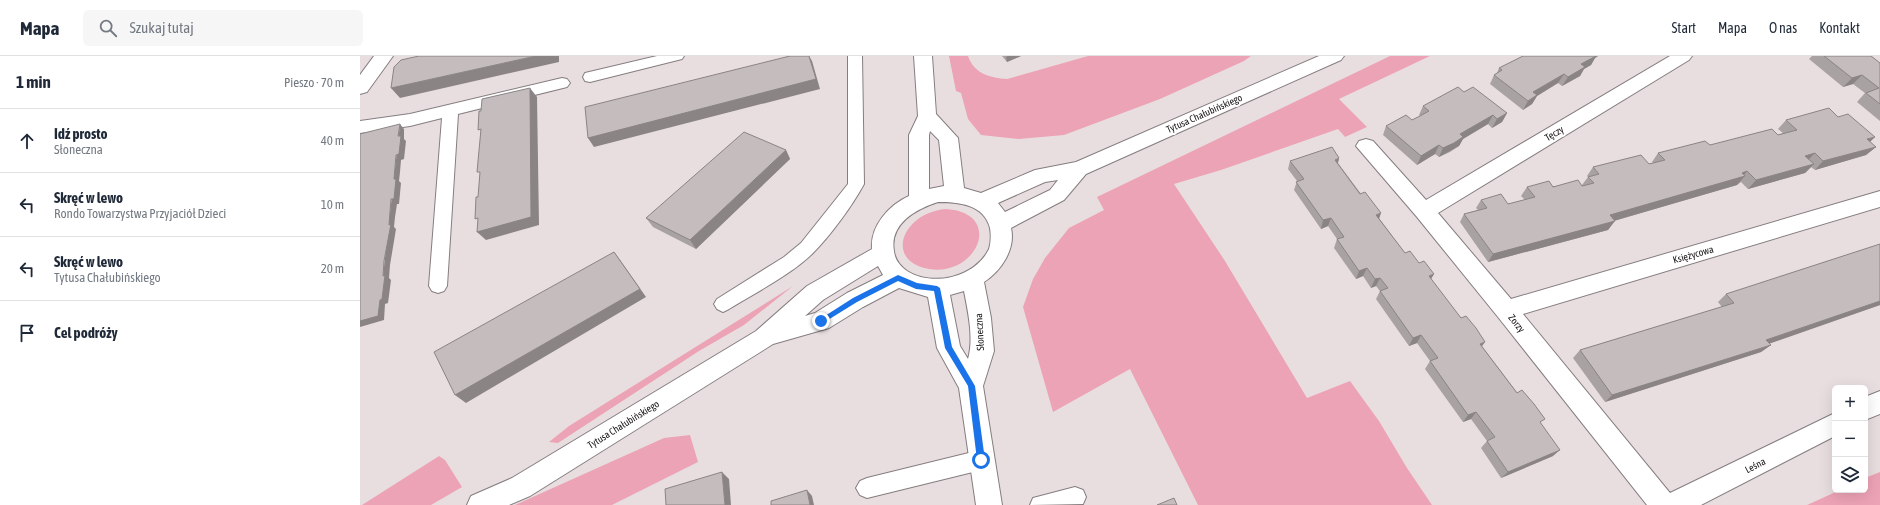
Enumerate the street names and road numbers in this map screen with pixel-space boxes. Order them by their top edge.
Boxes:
street label: Tytusa Chałubińskiego [1165,92,1244,135]
street label: Tęczy [1543,124,1566,143]
street label: Księżycowa [1672,243,1715,266]
street label: Zorzy [1506,312,1527,334]
street label: Słoneczna [973,313,986,351]
street label: Tytusa Chałubińskiego [586,398,661,451]
street label: Leśna [1743,456,1768,475]

